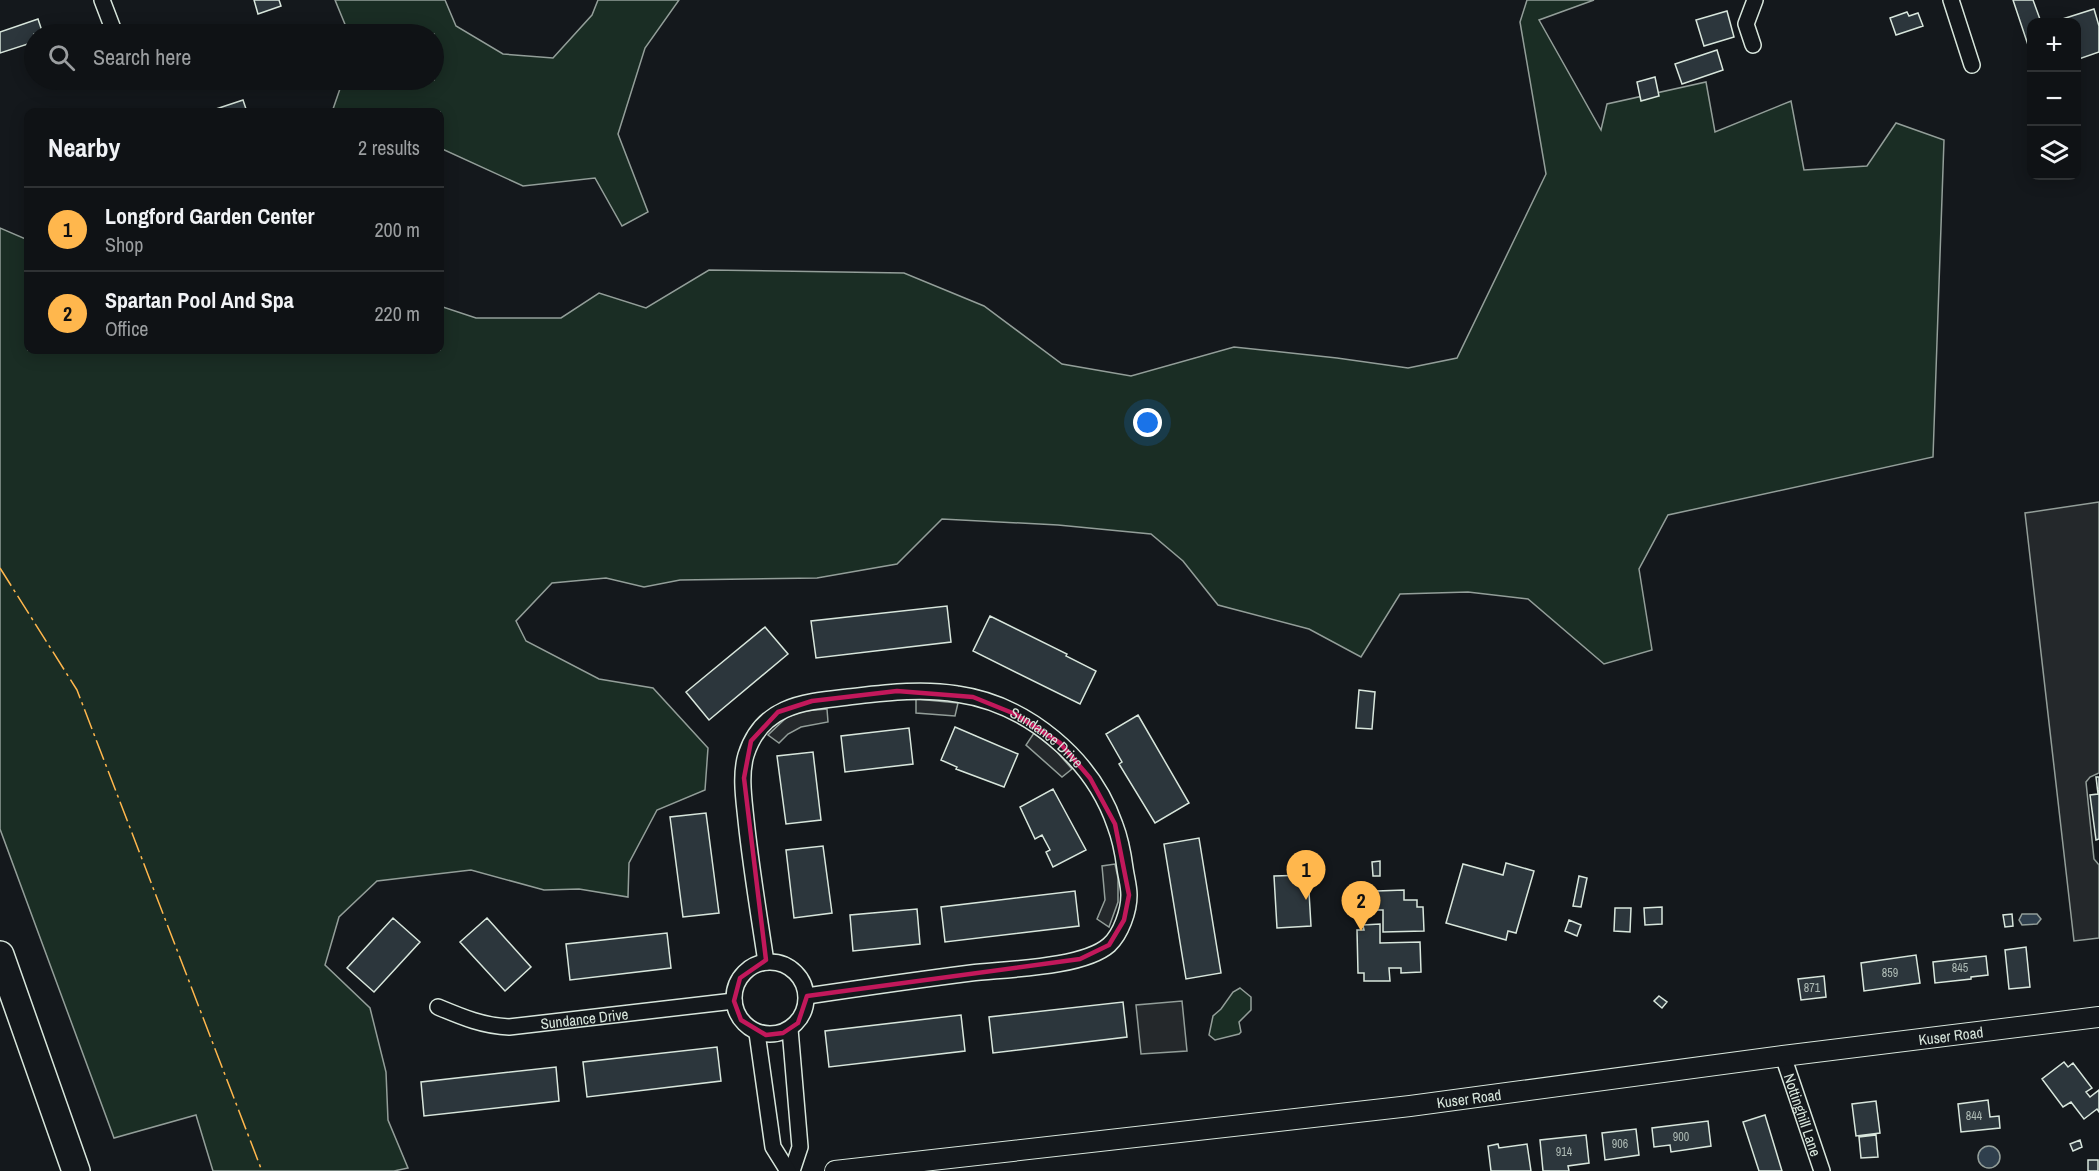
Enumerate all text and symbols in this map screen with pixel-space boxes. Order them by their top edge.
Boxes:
map controls [2027,18,2081,180]
button: + [2027,18,2081,72]
search box [24,24,444,90]
icon: search [45,41,78,74]
text: Search here [93,42,191,72]
button: − [2027,72,2081,126]
button: layers [2027,126,2081,180]
text: Nearby [48,130,120,165]
text: 2 results [358,134,420,161]
text: Longford Garden Center [105,201,315,231]
text: 1 [63,216,72,243]
text: 200 m [374,216,420,243]
text: Shop [105,231,143,258]
text: Spartan Pool And Spa [105,285,294,315]
text: 2 [63,300,72,327]
text: 220 m [374,300,420,327]
text: Office [105,315,148,342]
your location [1133,408,1162,437]
street label: Sundance Drive [1007,702,1089,772]
pin: 1 [1286,850,1326,900]
pin: 2 [1342,882,1380,931]
house number: 845 [1952,960,1969,976]
house number: 859 [1882,965,1898,981]
house number: 871 [1804,980,1821,996]
street label: Sundance Drive [539,1003,630,1034]
street label: Kuser Road [1917,1021,1984,1050]
street label: Nottinghill Lane [1779,1071,1827,1159]
street label: Kuser Road [1435,1083,1502,1113]
house number: 844 [1966,1108,1983,1124]
house number: 900 [1673,1129,1689,1145]
house number: 906 [1612,1136,1628,1152]
house number: 914 [1556,1144,1573,1160]

